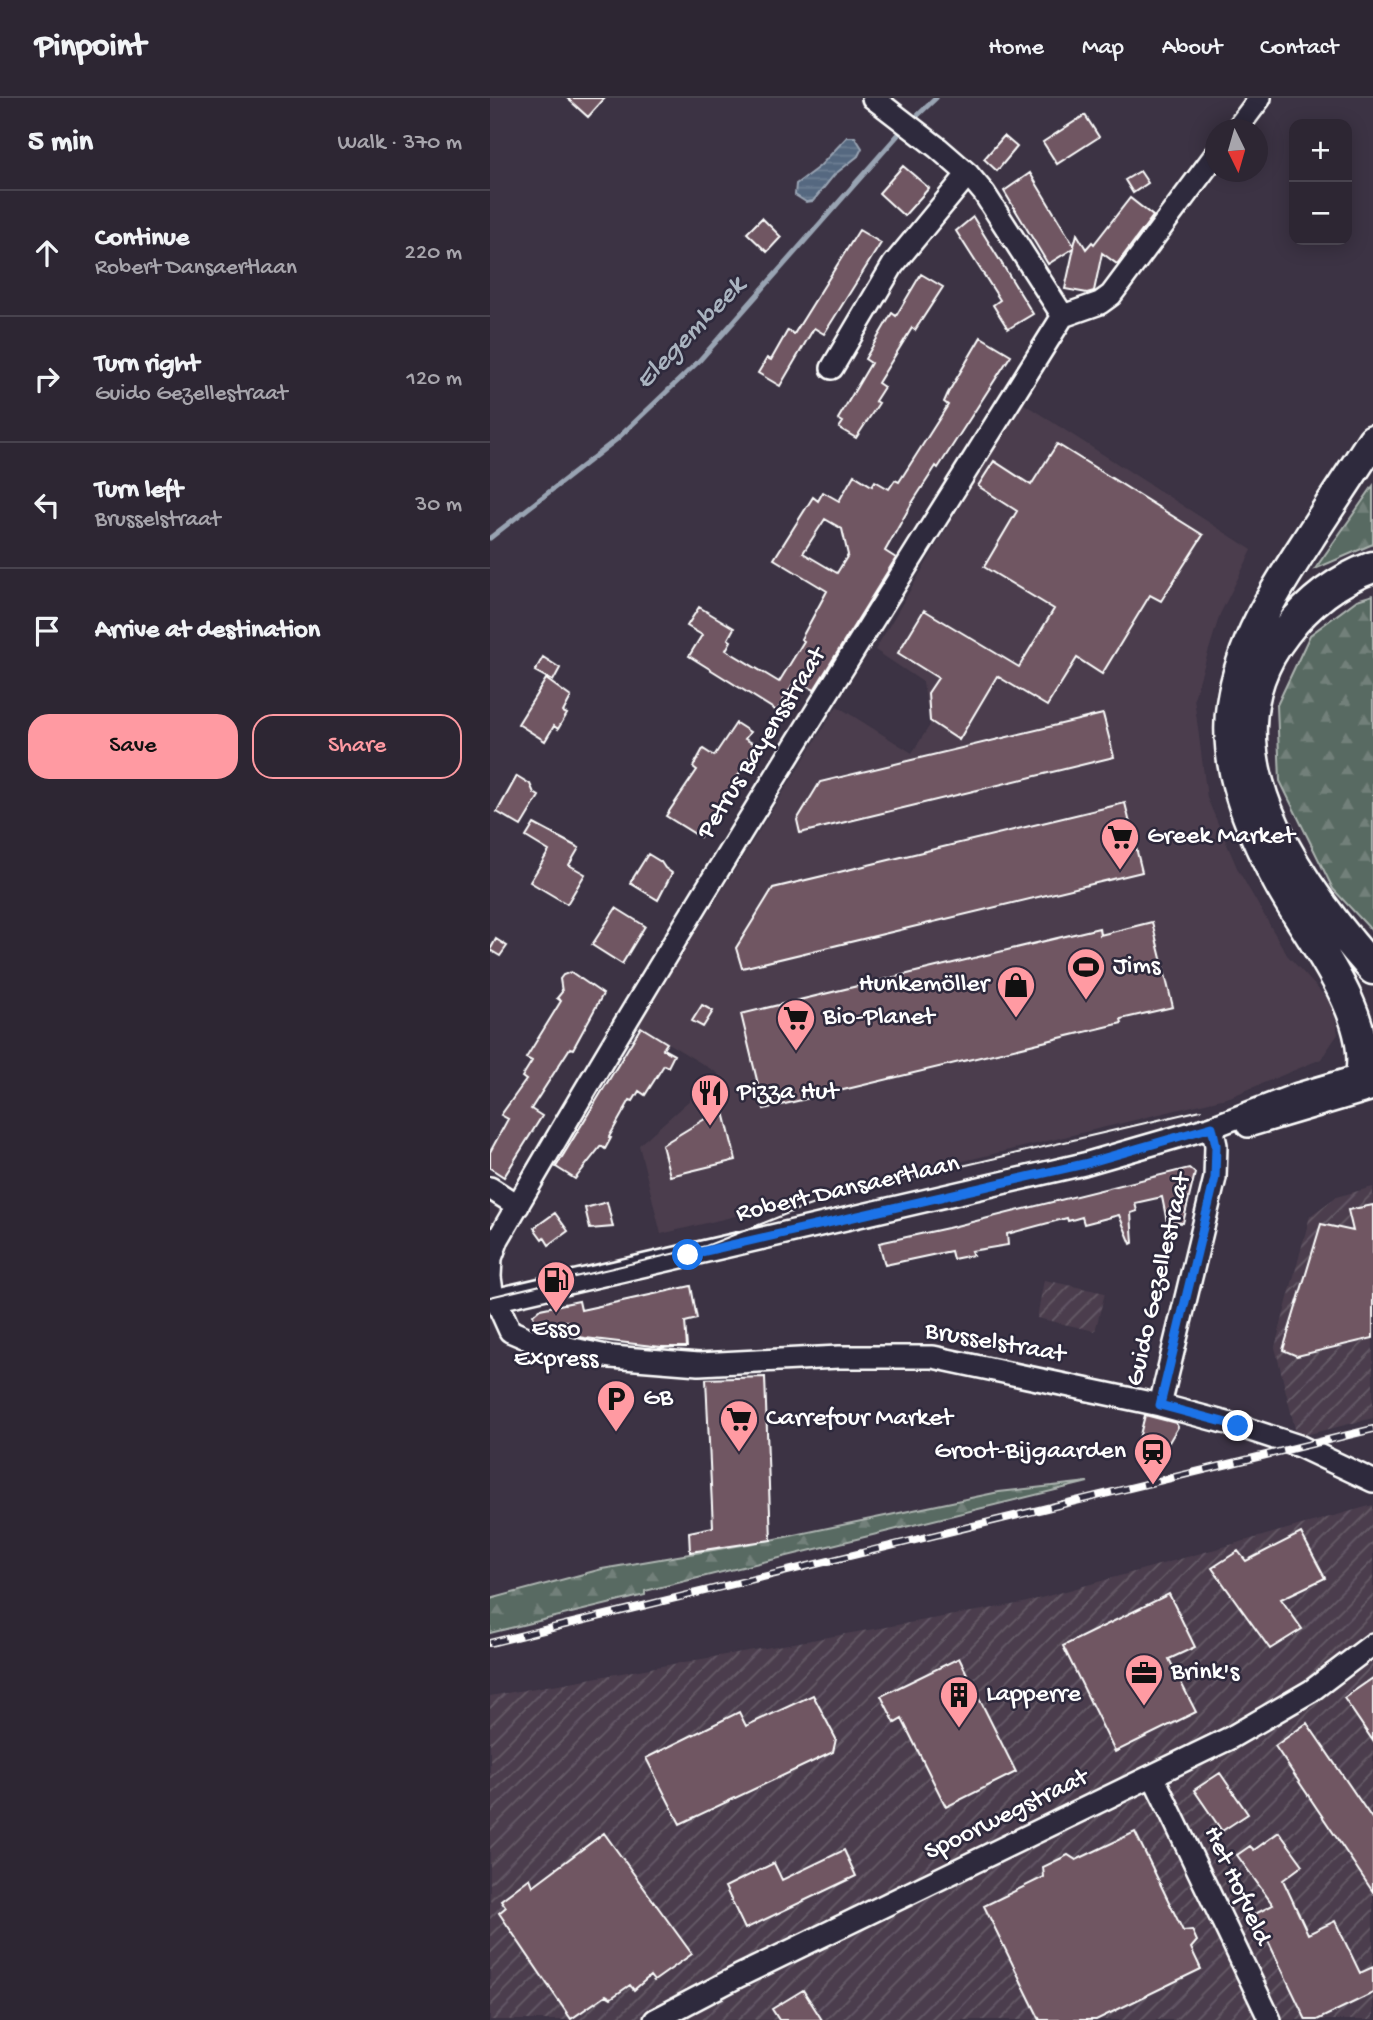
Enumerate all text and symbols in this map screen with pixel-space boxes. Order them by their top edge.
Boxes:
text: Pinpoint [35,29,146,67]
text: Home [988,34,1044,63]
text: Map [1082,34,1124,63]
text: About [1162,34,1222,63]
text: Contact [1260,34,1338,63]
north arrow [1205,119,1268,182]
map controls [1289,119,1352,245]
button: + [1289,119,1352,182]
text: 5 min [28,126,93,161]
text: Walk · 370 m [338,130,462,157]
button: − [1289,182,1352,245]
text: Continue [95,224,189,255]
icon: ahead [28,234,66,272]
text: 220 m [405,240,462,267]
text: Robert Dansaertlaan [95,255,297,282]
water label: Elegembeek [629,269,755,397]
text: Turn right [95,350,199,381]
icon: right [28,360,66,398]
text: 120 m [407,366,462,393]
text: Guido Gezellestraat [95,381,287,408]
text: Turn left [95,476,183,507]
icon: left [28,486,66,524]
text: 30 m [415,492,462,519]
text: Brusselstraat [95,507,221,534]
icon: arrive [28,612,66,650]
text: Arrive at destination [95,616,320,647]
street label: Petrus Bayensstraat [691,640,836,846]
button: Save [28,714,238,779]
button: Share [252,714,462,779]
supermarket icon: Greek Market [1099,816,1141,871]
place label: Greek Market [1147,822,1297,853]
sports icon: Jims [1065,946,1107,1001]
place label: Jims [1113,952,1162,983]
shop icon: Hunkemöller [995,964,1037,1019]
place label: Hunkemöller [859,970,992,1001]
supermarket icon: Bio-Planet [775,997,817,1052]
place label: Bio-Planet [822,1003,937,1034]
restaurant icon: Pizza Hut [689,1072,731,1127]
place label: Pizza Hut [736,1078,841,1109]
street label: Robert Dansaertlaan [733,1149,963,1231]
street label: Guido Gezellestraat [1120,1168,1200,1389]
route start [672,1239,703,1270]
fuel station icon: Esso Express [535,1259,577,1314]
place label: Esso Express [514,1315,600,1376]
street label: Brusselstraat [921,1316,1070,1372]
parking icon: GB [595,1378,637,1433]
place label: GB [643,1384,673,1415]
supermarket icon: Carrefour Market [718,1398,760,1453]
place label: Carrefour Market [766,1404,955,1435]
route end [1222,1410,1253,1441]
station icon: Groot-Bijgaarden [1132,1431,1174,1486]
place label: Groot-Bijgaarden [934,1437,1127,1468]
office icon: Brink's [1123,1652,1165,1707]
place label: Brink's [1170,1658,1241,1689]
building icon: Lapperre [938,1674,980,1729]
place label: Lapperre [986,1680,1081,1711]
street label: Spoorwegstraat [920,1762,1096,1869]
street label: Het Hofveld [1195,1822,1278,1952]

